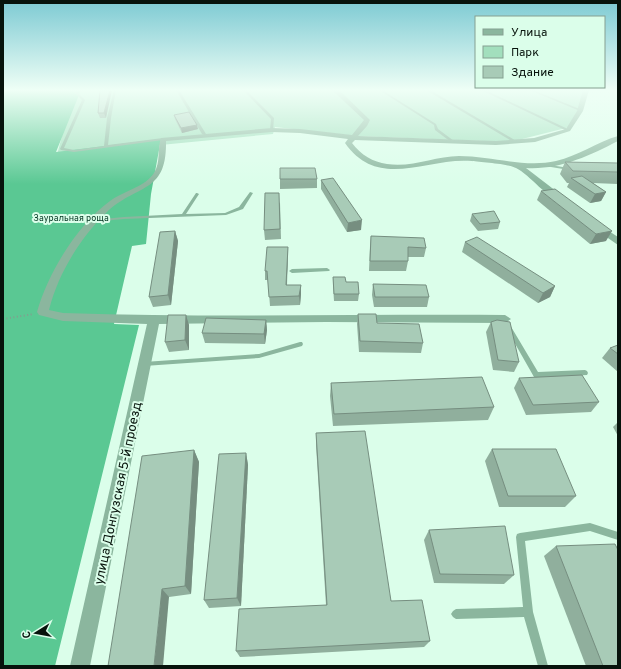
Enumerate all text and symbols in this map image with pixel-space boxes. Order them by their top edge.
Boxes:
legend [475,16,605,88]
text: Улица [511,25,547,41]
text: Парк [511,45,539,61]
text: Здание [511,65,554,81]
park label: Зауральная роща [33,213,109,224]
street label: улица Донгузская 5-й проезд [92,400,146,586]
north arrow [16,613,56,653]
text: С [20,630,35,640]

